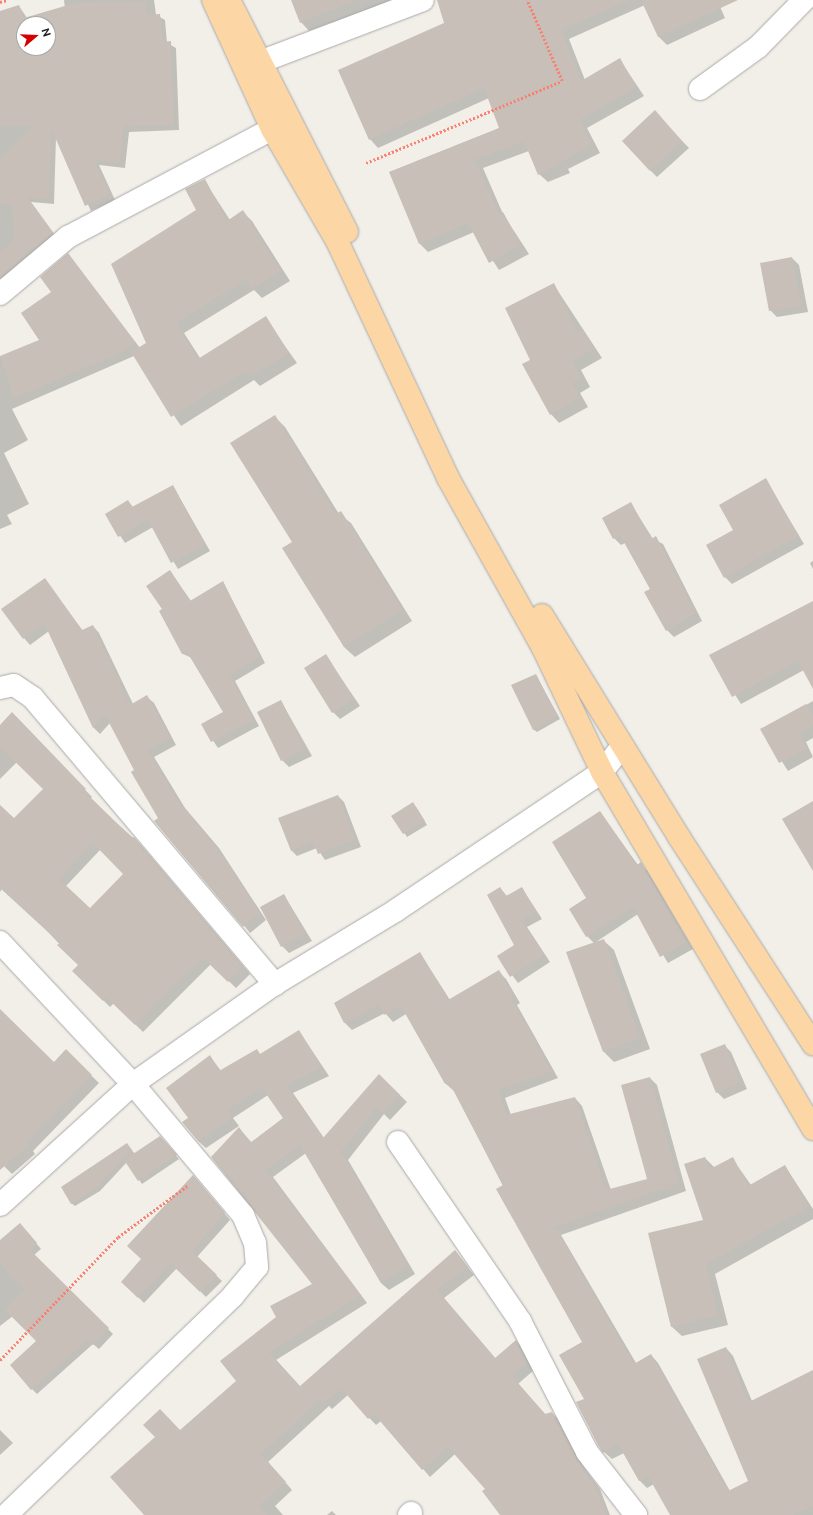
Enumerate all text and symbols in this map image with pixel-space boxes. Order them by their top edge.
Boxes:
north arrow [16,16,56,56]
text: N [39,27,53,38]

